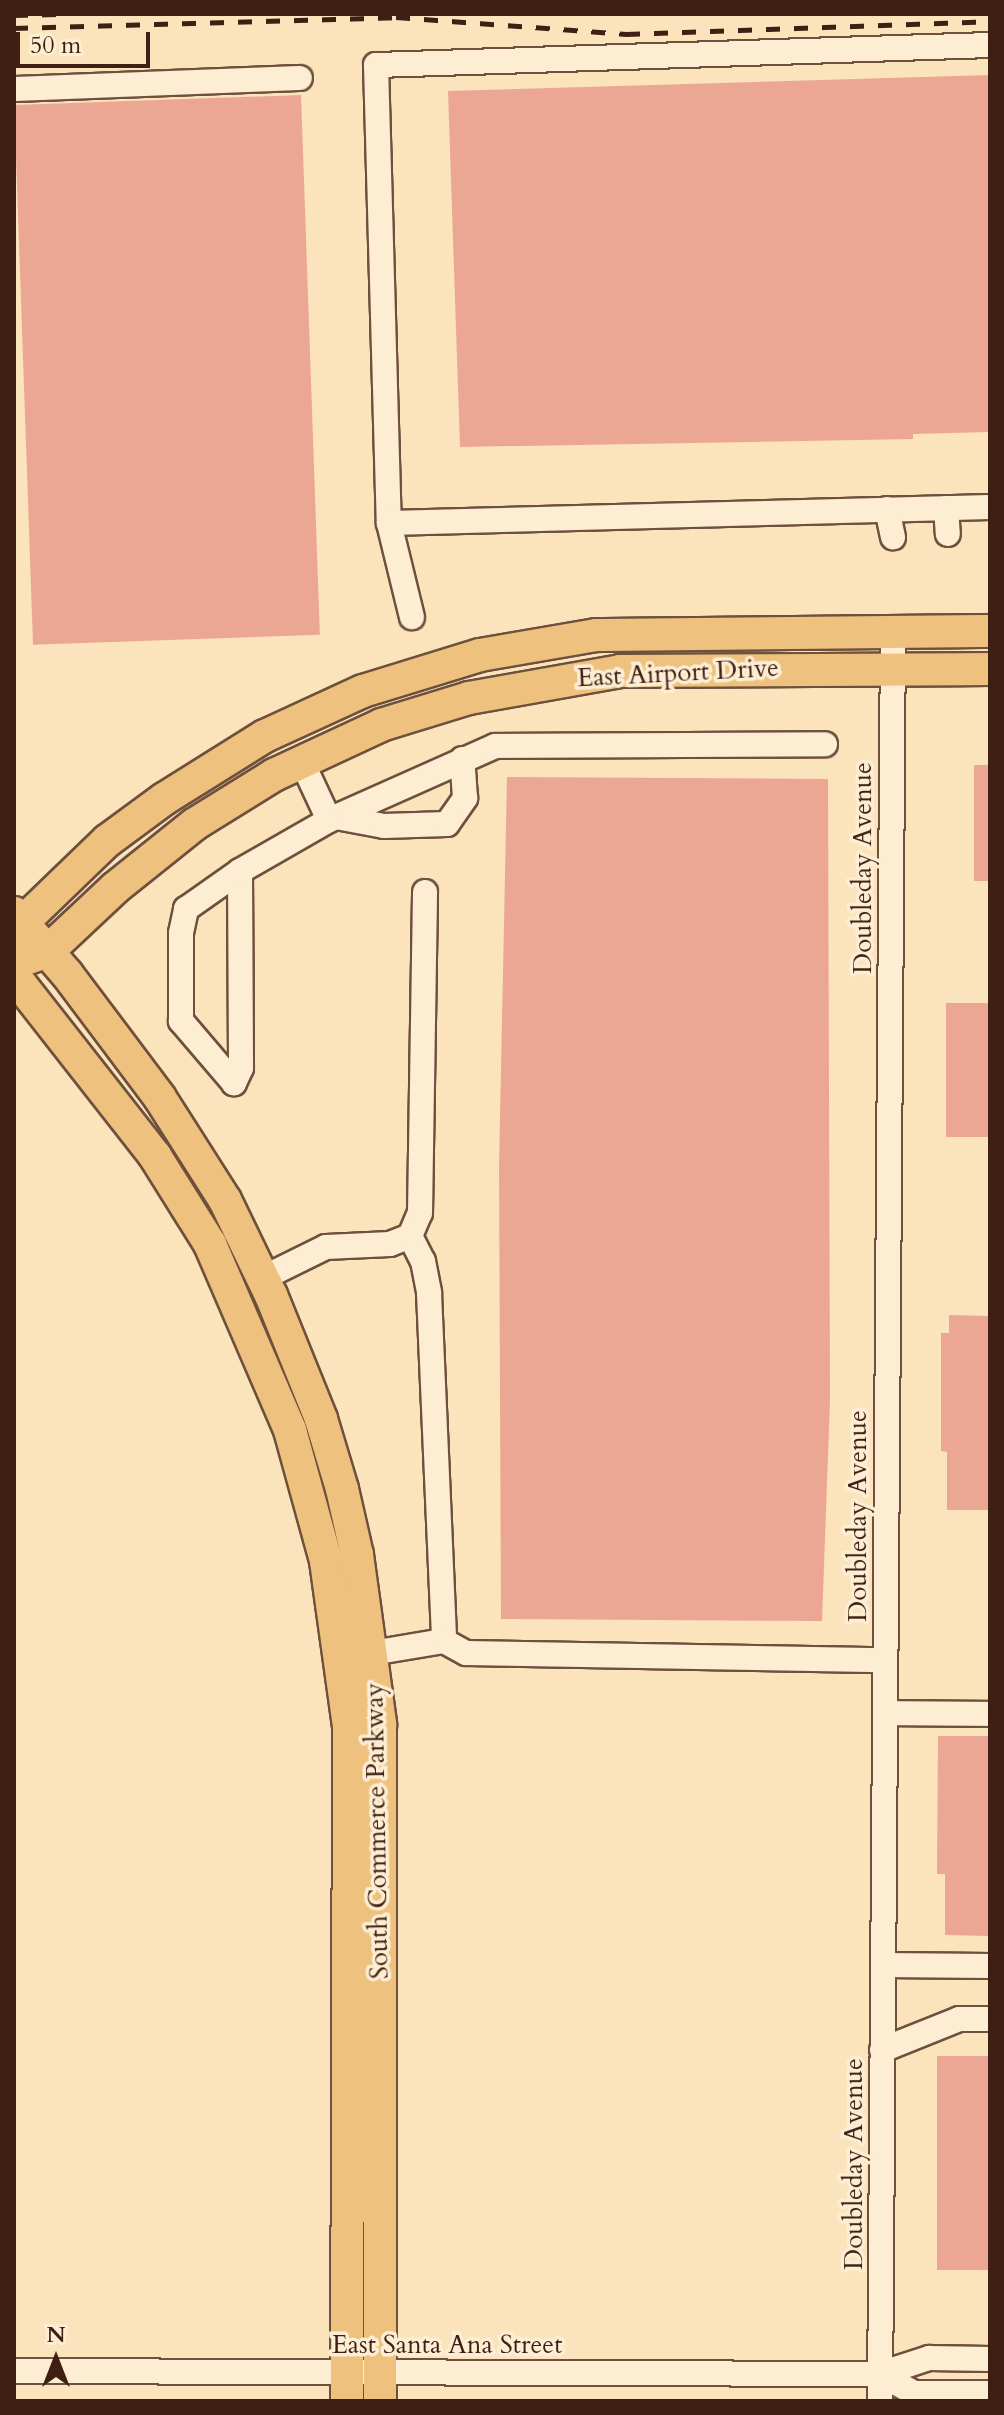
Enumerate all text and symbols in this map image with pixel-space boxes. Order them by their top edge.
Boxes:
scale bar [20,16,154,66]
text: 50 m [30,29,81,62]
street label: East Airport Drive [576,652,780,694]
street label: Doubleday Avenue [847,762,879,974]
street label: Doubleday Avenue [842,1410,874,1622]
street label: South Commerce Parkway [359,1683,395,1979]
street label: Doubleday Avenue [838,2058,870,2270]
north arrow [16,2319,96,2399]
text: N [46,2320,66,2350]
street label: East Santa Ana Street [332,2329,562,2361]

